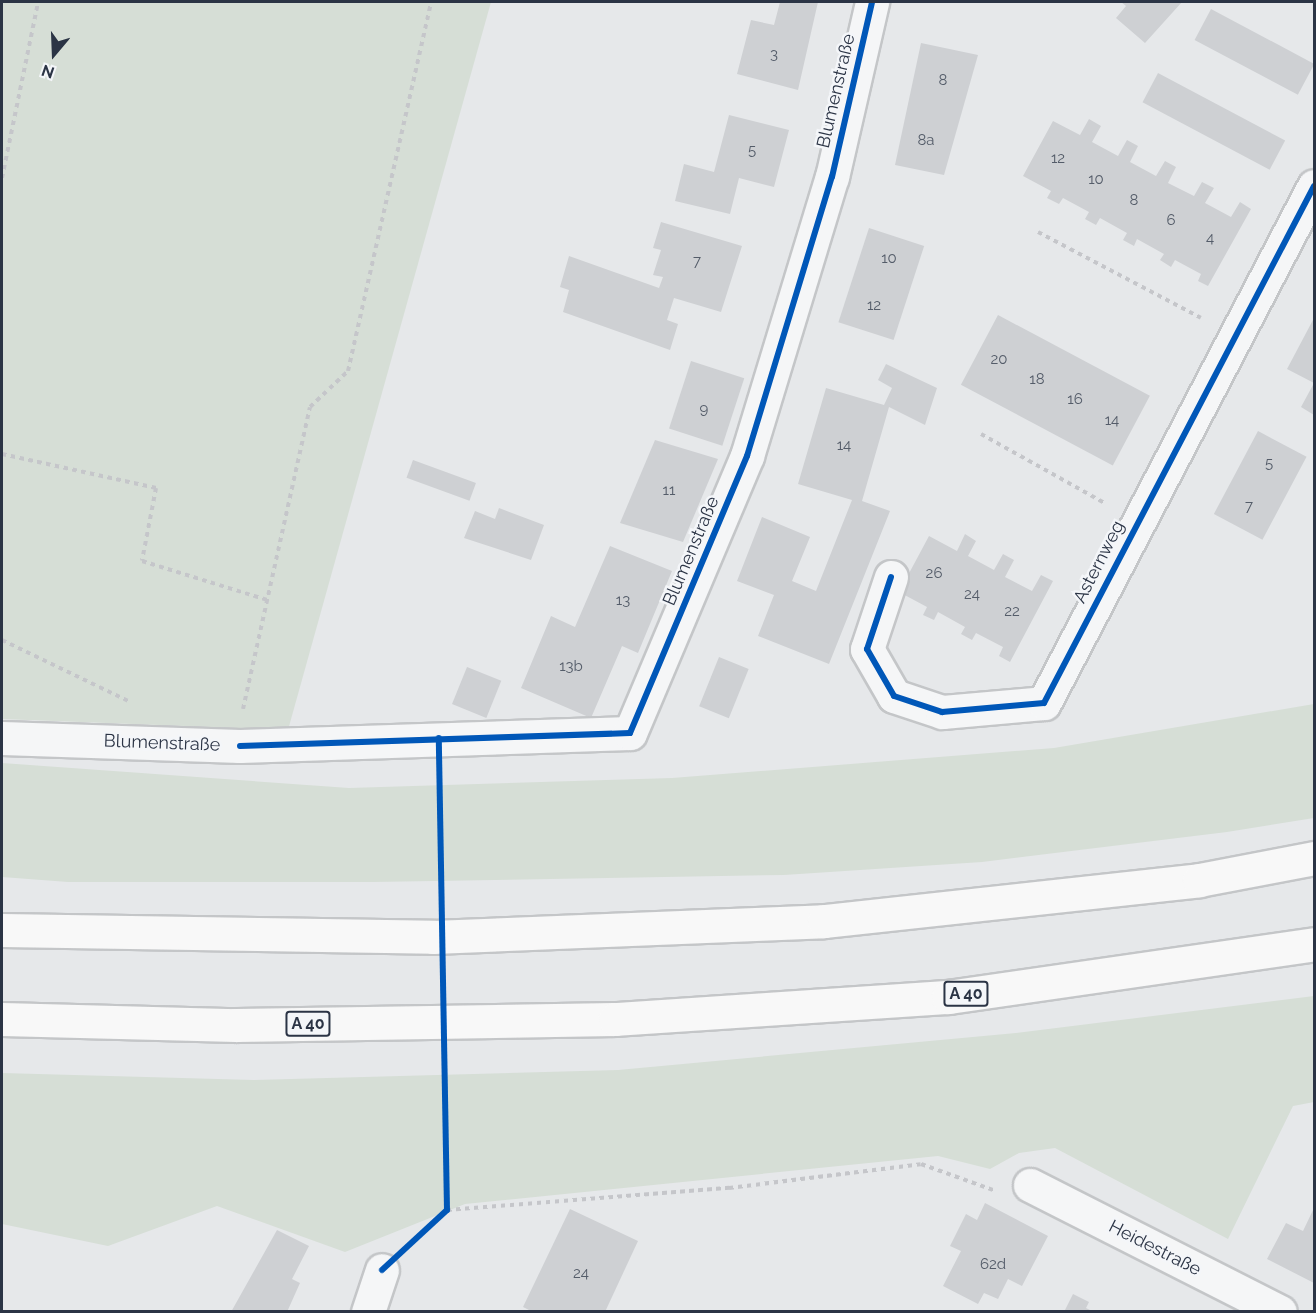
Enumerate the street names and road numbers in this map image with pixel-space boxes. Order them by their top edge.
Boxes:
street label: Blumenstraße [812,32,860,150]
street label: Blumenstraße [658,493,724,609]
street label: Asternweg [1069,517,1129,607]
street label: Blumenstraße [103,730,221,756]
road number: A 40 [942,981,990,1007]
road number: A 40 [284,1011,332,1037]
street label: Heidestraße [1105,1216,1205,1280]

